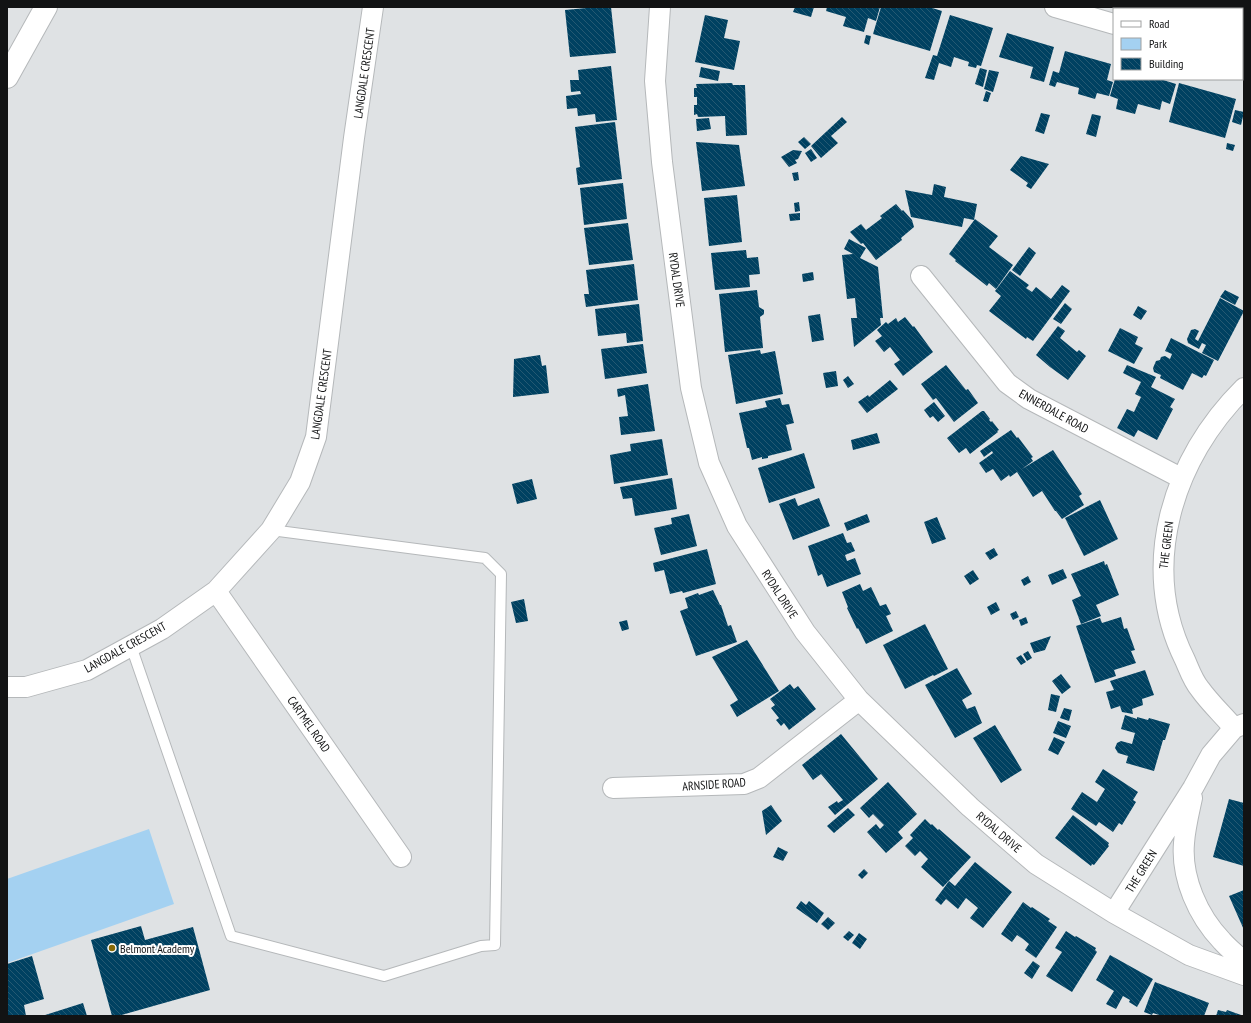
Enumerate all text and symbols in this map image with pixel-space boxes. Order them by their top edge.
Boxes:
legend [1113,8,1243,80]
text: Road [1149,16,1169,31]
street label: LANGDALE CRESCENT [350,26,378,119]
text: Park [1149,36,1167,51]
text: Building [1149,56,1184,71]
street label: RYDAL DRIVE [666,252,688,308]
street label: LANGDALE CRESCENT [307,347,335,440]
street label: ENNERDALE ROAD [1017,386,1091,436]
street label: THE GREEN [1156,520,1176,570]
street label: RYDAL DRIVE [759,567,801,621]
street label: LANGDALE CRESCENT [81,618,169,676]
street label: CARTMEL ROAD [284,693,334,755]
street label: ARNSIDE ROAD [682,774,746,794]
street label: RYDAL DRIVE [973,808,1025,856]
street label: THE GREEN [1122,847,1160,895]
place label: Belmont Academy [120,941,195,956]
marker: Belmont Academy [107,943,117,953]

